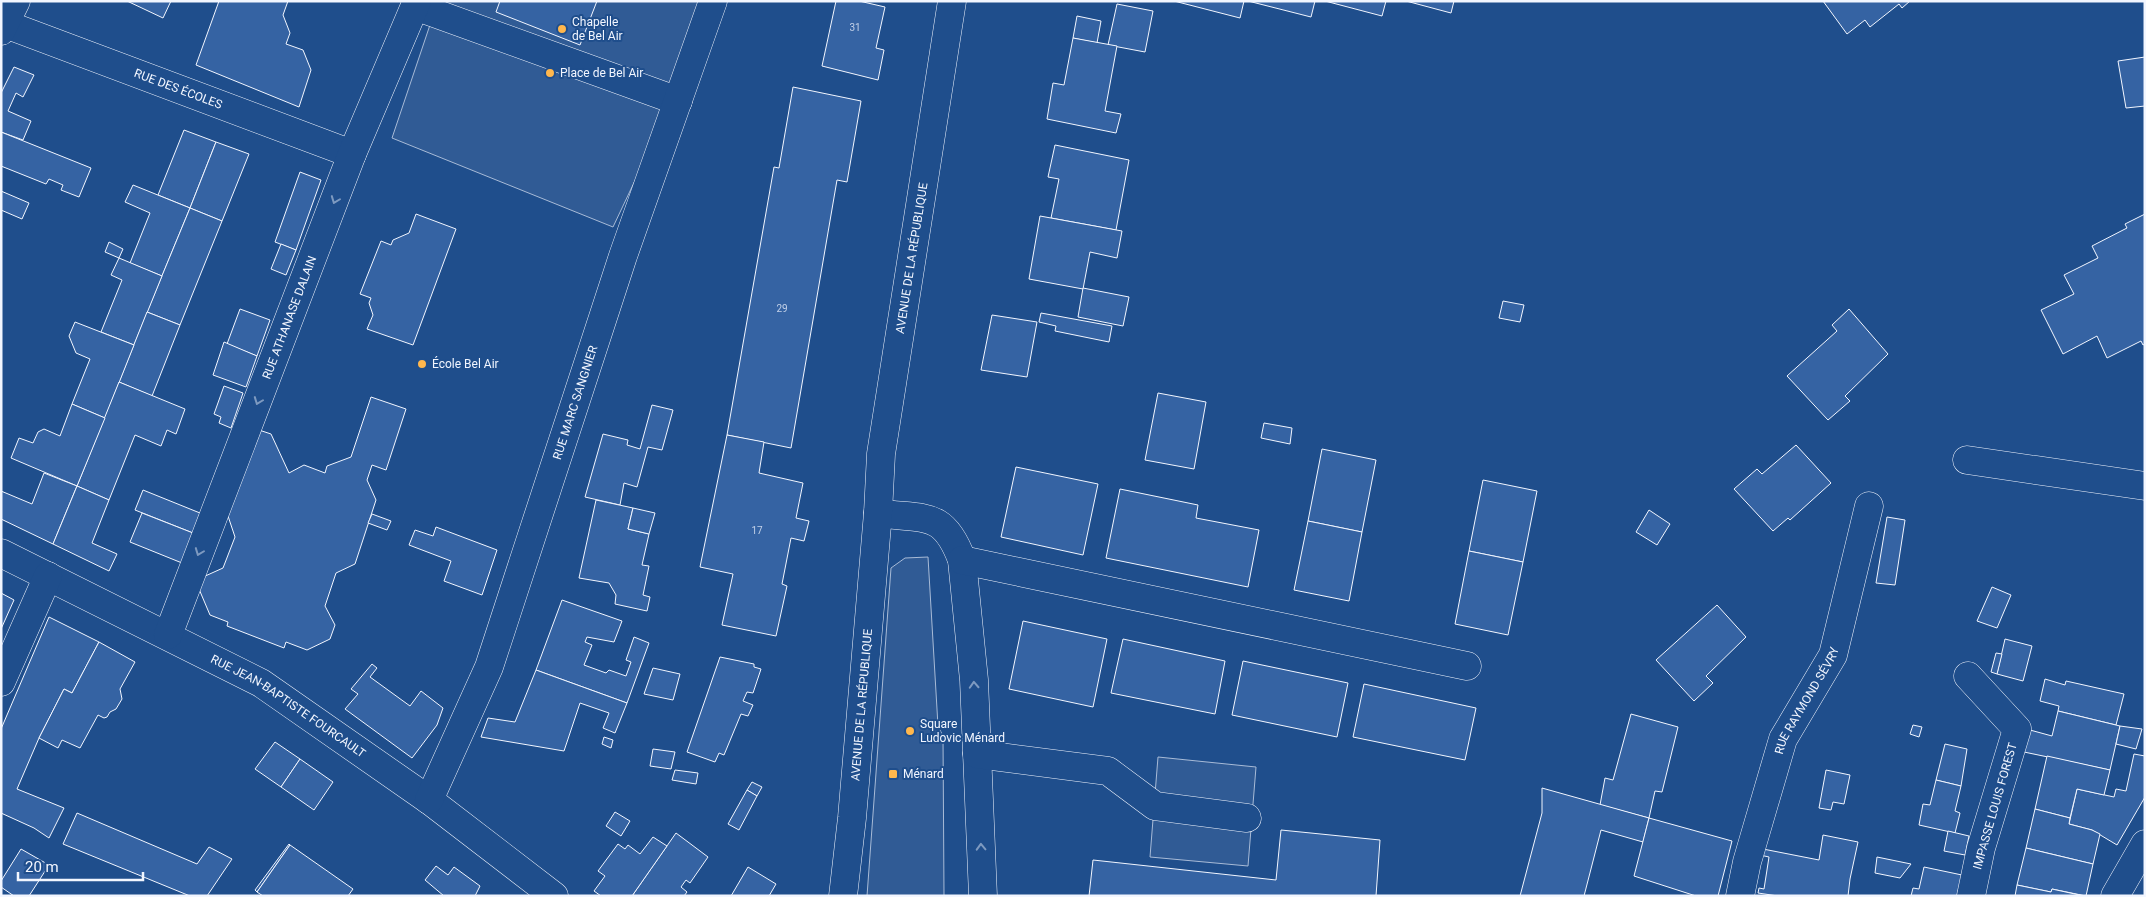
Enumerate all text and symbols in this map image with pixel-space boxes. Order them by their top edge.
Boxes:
place label: Chapelle de Bel Air [572,15,623,43]
house number: 31 [849,22,861,33]
marker: Chapelle de Bel Air [556,23,568,35]
street label: RUE DES ÉCOLES [132,66,224,112]
place label: Place de Bel Air [560,66,643,80]
marker: Place de Bel Air [544,67,556,79]
street label: AVENUE DE LA RÉPUBLIQUE [893,181,930,335]
one-way arrow [331,195,341,204]
street label: RUE ATHANASE DALAIN [260,254,319,381]
house number: 29 [776,303,788,314]
street label: RUE MARC SANGNIER [550,343,601,462]
place label: École Bel Air [432,356,499,371]
marker: École Bel Air [416,358,428,370]
one-way arrow [253,396,263,404]
house number: 17 [751,525,763,536]
one-way arrow [195,547,205,556]
street label: AVENUE DE LA RÉPUBLIQUE [848,628,875,782]
street label: RUE RAYMOND SÉVRY [1772,645,1842,756]
street label: RUE JEAN-BAPTISTE FOURCAULT [208,652,368,761]
one-way arrow [969,680,980,688]
place label: Square Ludovic Ménard [920,717,1005,745]
marker: Square Ludovic Ménard [904,725,916,737]
street label: IMPASSE LOUIS FOREST [1970,741,2020,871]
place label: Ménard [903,767,944,781]
marker: Ménard [887,768,899,780]
one-way arrow [976,843,987,851]
scale bar [18,850,142,882]
text: 20 m [25,858,59,876]

